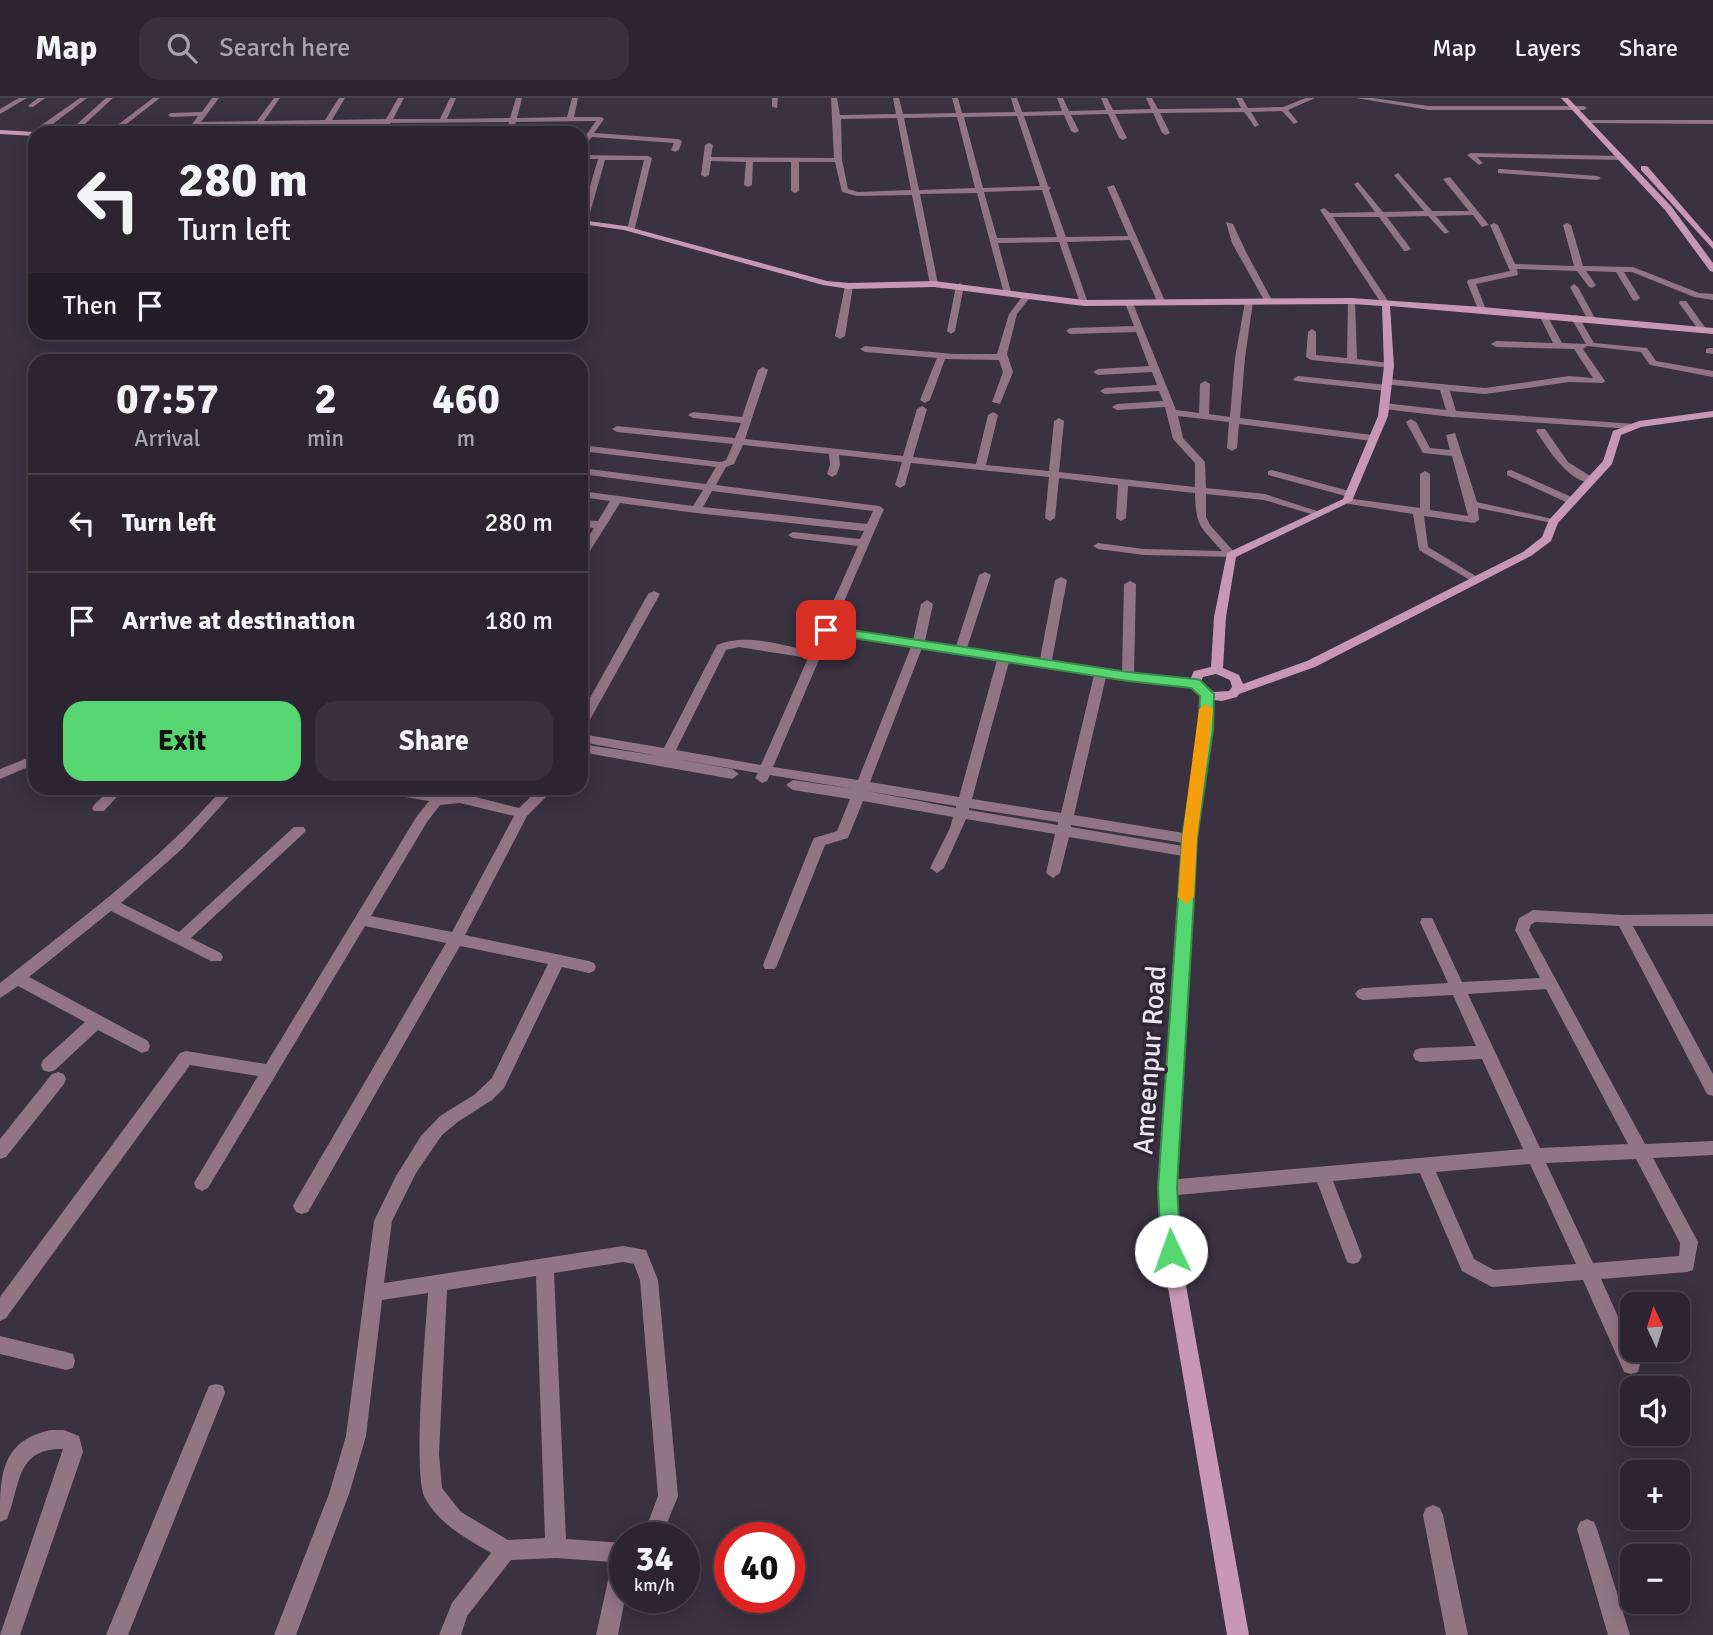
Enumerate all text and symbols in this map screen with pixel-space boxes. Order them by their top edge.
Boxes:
search box [139,17,629,80]
text: Map [35,28,97,69]
icon: search [163,29,201,67]
text: Search here [219,32,350,64]
text: Map [1432,33,1477,63]
text: Layers [1515,33,1581,63]
text: Share [1619,33,1678,63]
text: 280 m [178,150,308,210]
icon: left [63,154,154,245]
text: Turn left [178,210,291,249]
icon: arrive [131,287,169,325]
text: Then [63,290,117,322]
text: 07:57 [116,374,219,425]
text: 2 [314,374,337,425]
text: 460 [432,374,500,425]
text: Arrival [134,424,201,453]
text: min [307,424,344,453]
text: m [457,424,475,453]
icon: left [63,504,101,542]
text: Turn left [122,507,216,539]
text: 280 m [484,507,553,539]
pin [796,600,856,660]
icon: arrive [63,602,101,640]
text: Arrive at destination [122,605,355,637]
text: 180 m [484,605,553,637]
icon: arrive [807,611,845,649]
button: Exit [63,701,301,781]
button: Share [315,701,553,781]
street label: Ameenpur Road [1126,964,1174,1156]
position arrow [1134,1214,1208,1288]
north arrow [1620,1292,1690,1362]
map controls [1620,1292,1690,1614]
button: sound [1620,1376,1690,1446]
button: + [1620,1460,1690,1530]
speed limit sign: 40 [714,1522,805,1613]
text: 34 [636,1537,673,1580]
button: − [1620,1544,1690,1614]
text: km/h [634,1574,675,1596]

